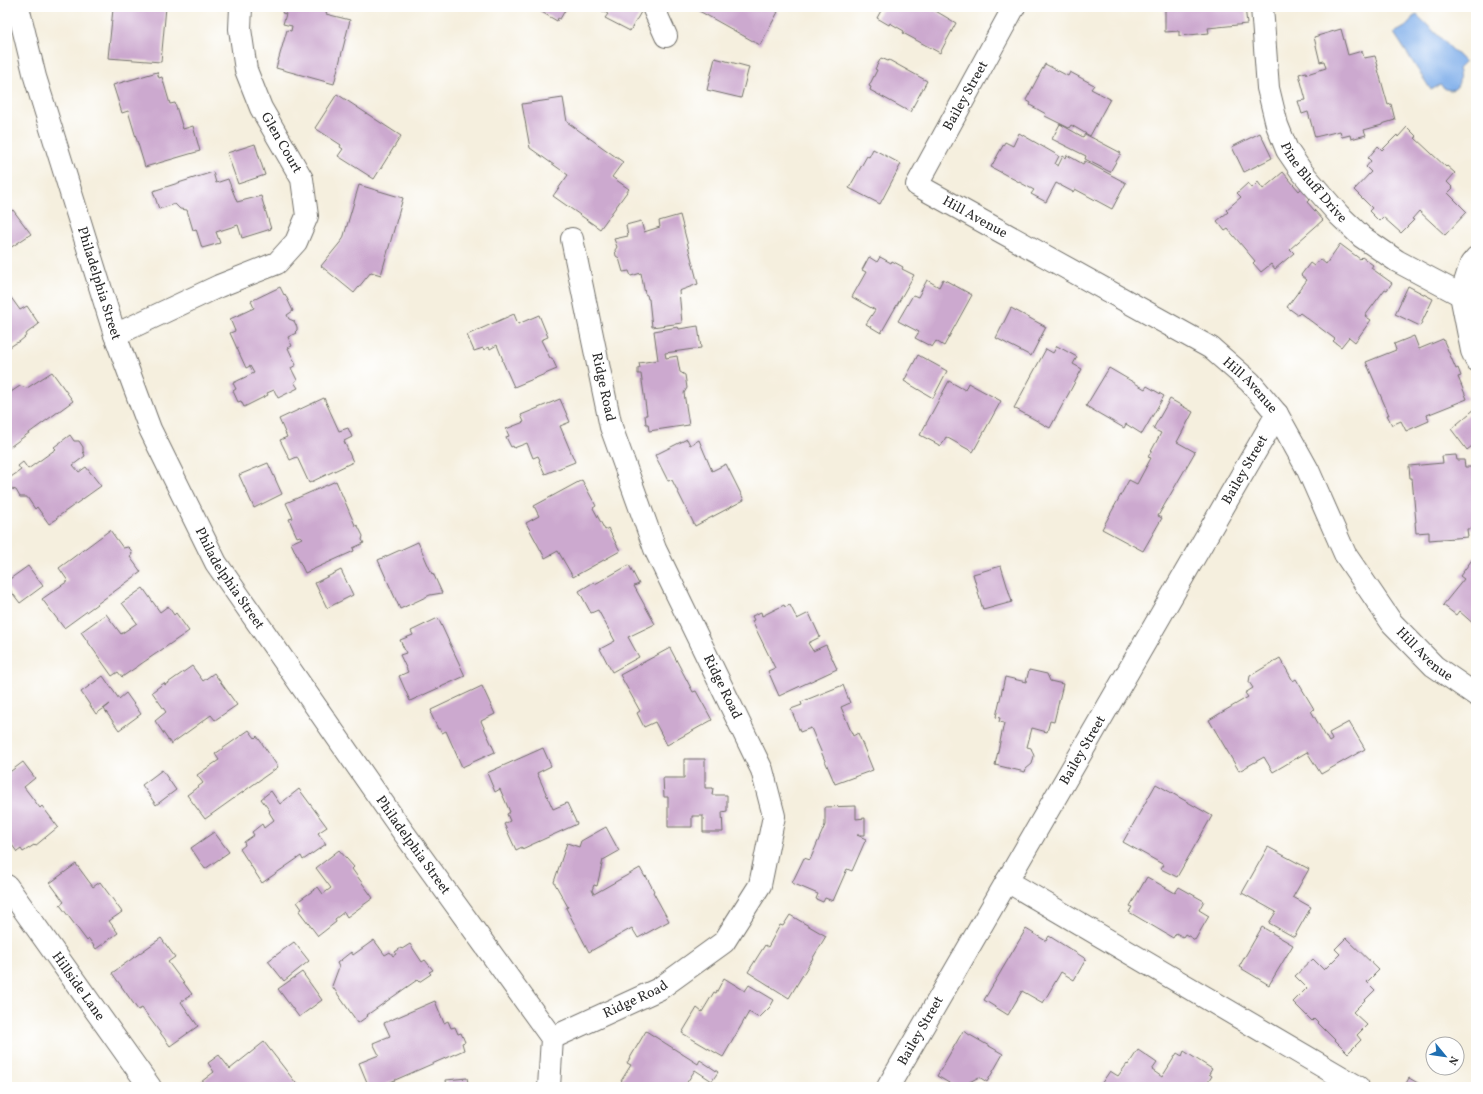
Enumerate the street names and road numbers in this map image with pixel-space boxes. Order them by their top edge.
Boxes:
street label: Bailey Street [939,58,993,134]
street label: Glen Court [256,109,306,177]
street label: Pine Bluff Drive [1275,139,1351,228]
street label: Hill Avenue [939,191,1011,243]
street label: Philadelphia Street [72,224,126,343]
street label: Ridge Road [586,351,620,423]
street label: Hill Avenue [1218,353,1282,418]
street label: Bailey Street [1217,431,1272,508]
street label: Philadelphia Street [190,524,269,633]
street label: Hill Avenue [1392,623,1457,686]
street label: Ridge Road [698,651,746,723]
street label: Bailey Street [1055,712,1110,788]
street label: Philadelphia Street [371,792,455,899]
street label: Hillside Lane [47,948,110,1025]
street label: Ridge Road [600,976,672,1023]
street label: Bailey Street [893,992,948,1069]

